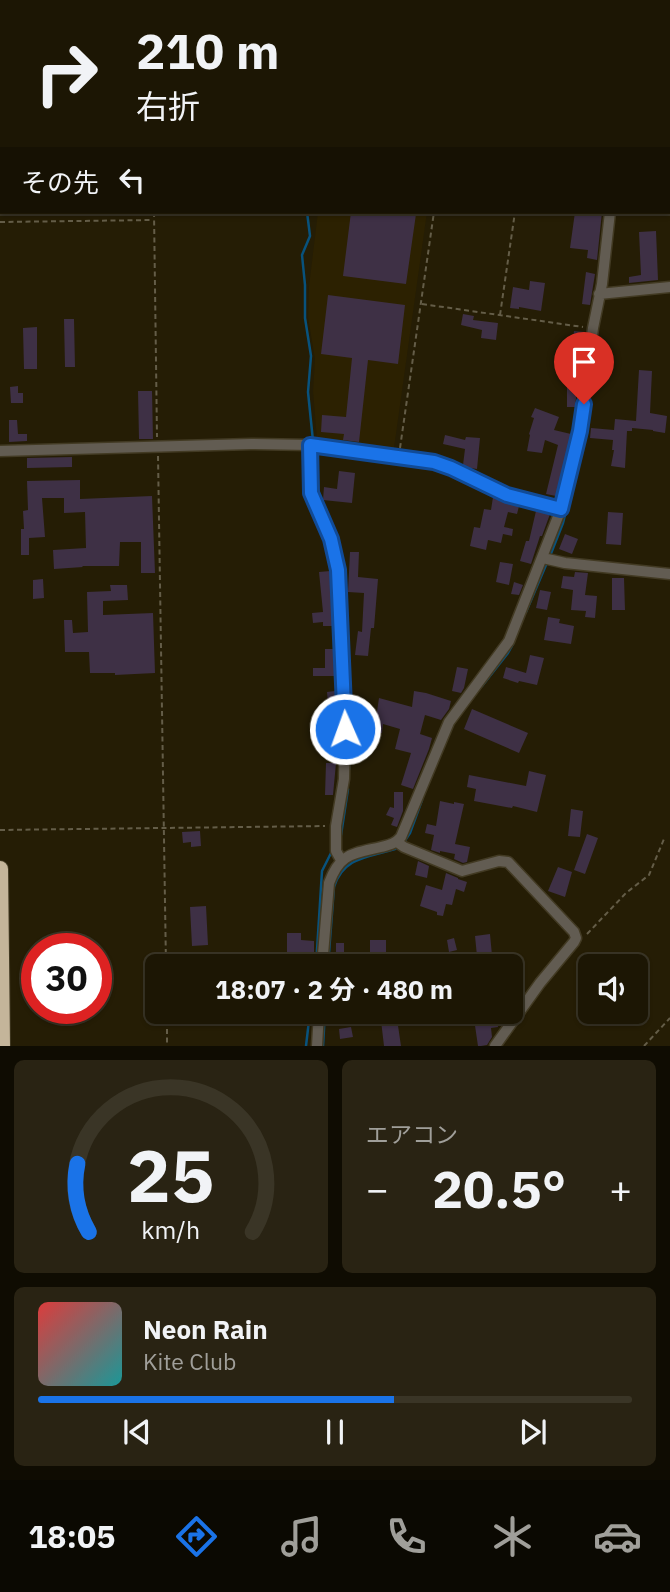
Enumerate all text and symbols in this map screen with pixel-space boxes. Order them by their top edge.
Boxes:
text: 210 m [136,19,280,82]
icon: right [21,28,112,119]
text: 右折 [136,85,200,127]
icon: left [113,161,151,199]
text: その先 [21,165,99,199]
pin [554,332,614,404]
icon: arrive [565,343,603,381]
position arrow [308,692,382,766]
speed limit sign: 30 [21,933,112,1024]
map controls [578,954,648,1024]
button: sound [578,954,648,1024]
text: 18:07 · 2 分 · 480 m [215,972,453,1006]
text: エアコン [366,1119,458,1149]
text: 25 [127,1128,215,1223]
text: 20.5° [432,1155,566,1222]
text: − [366,1164,389,1213]
text: + [609,1164,632,1213]
text: km/h [142,1213,200,1246]
text: Neon Rain [143,1312,268,1346]
text: Kite Club [143,1346,236,1376]
icon: previous [118,1413,156,1451]
icon: pause [316,1413,354,1451]
icon: next [514,1413,552,1451]
icon: directions [172,1512,221,1561]
icon: music [277,1512,326,1561]
icon: phone [382,1512,431,1561]
icon: climate [488,1512,537,1561]
icon: car [593,1512,642,1561]
text: 18:05 [28,1515,116,1557]

